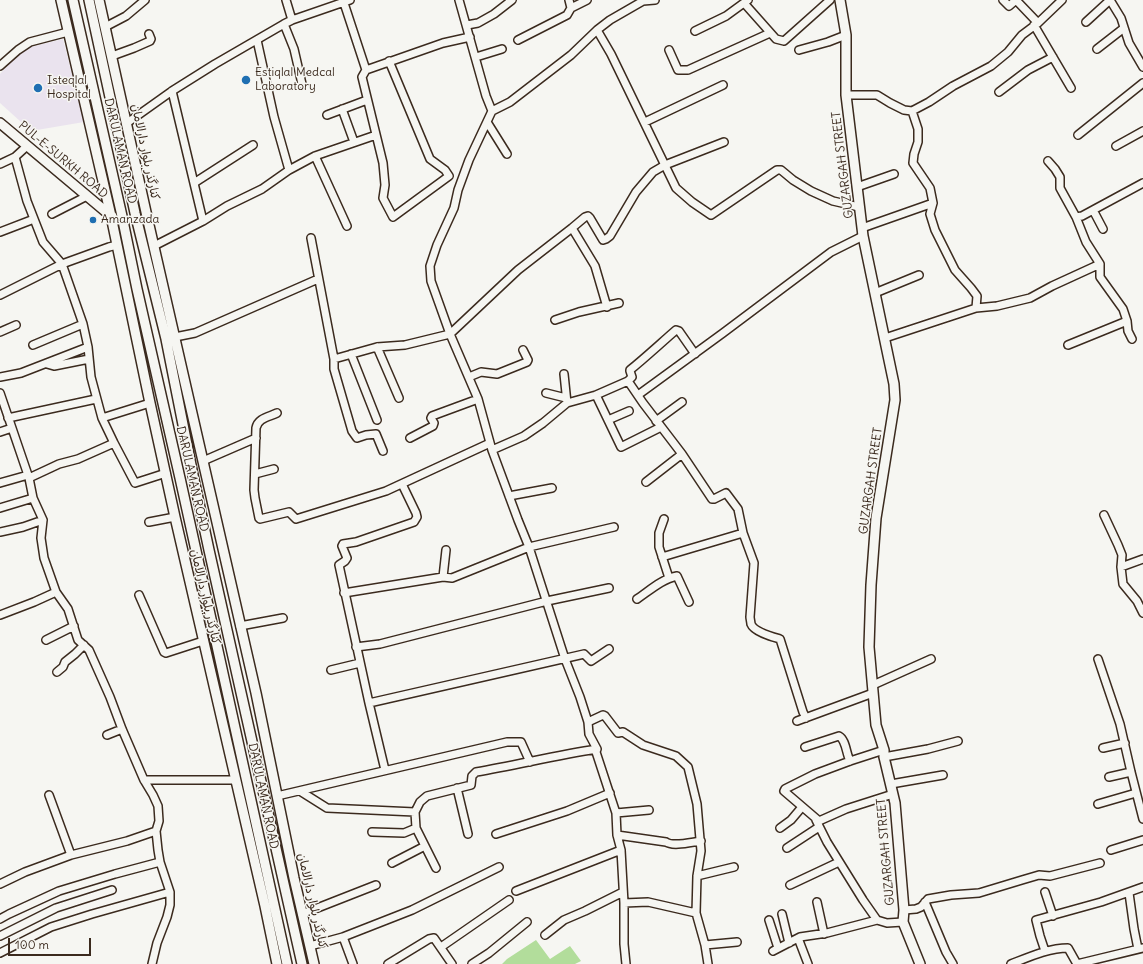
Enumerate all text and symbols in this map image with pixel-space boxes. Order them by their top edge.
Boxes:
place label: Estiqlal Medcal Laboratory [255,66,335,94]
place label: Isteqlal Hospital [47,74,91,102]
marker: Estiqlal Medcal Laboratory [240,74,252,86]
marker: Isteqlal Hospital [32,82,44,94]
street label: DARULAMAN ROAD [101,97,139,205]
street label: کنارگذر بلوار دارالامان [128,103,162,201]
street label: GUZARGAH STREET [829,111,857,219]
street label: PUL-E-SURKH ROAD [15,118,111,202]
place label: Amanzada [101,213,159,227]
marker: Amanzada [88,215,98,225]
street label: DARULAMAN ROAD [173,425,211,533]
street label: GUZARGAH STREET [856,427,886,535]
street label: کنارگذر بلوار دارالامان [187,548,223,646]
street label: DARULAMAN ROAD [245,742,281,850]
street label: GUZARGAH STREET [874,798,898,906]
street label: کنارگذر بلوار دارالامان [294,852,330,950]
scale bar [10,930,93,956]
text: 100 m [15,937,49,952]

